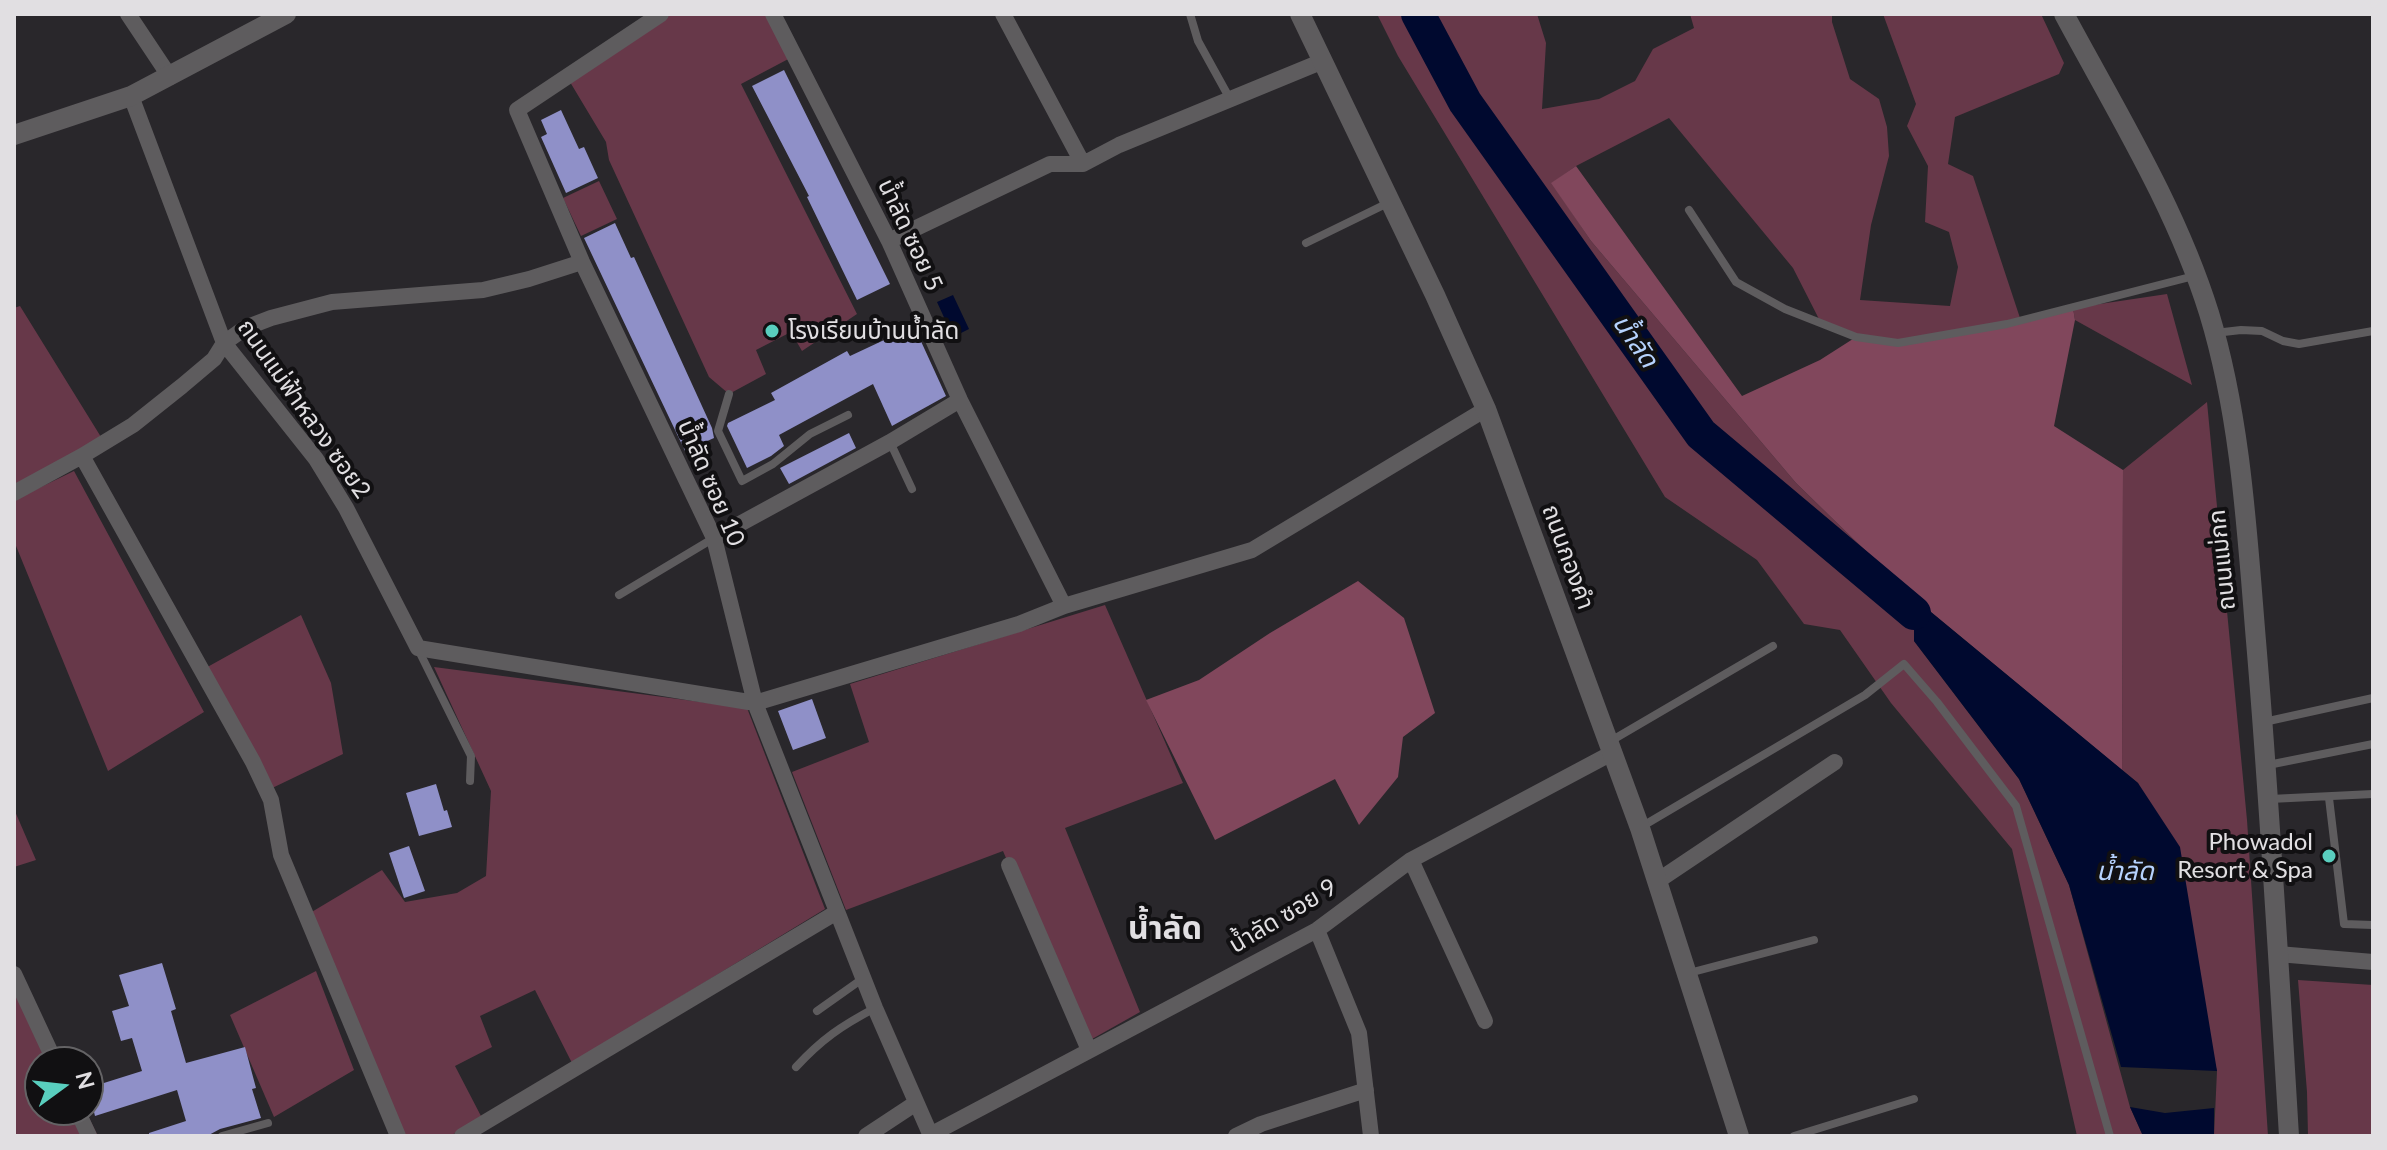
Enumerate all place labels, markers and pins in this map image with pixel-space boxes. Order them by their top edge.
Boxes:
place label: โรงเรียนบ้านน้ำลัด [788,317,959,345]
marker: โรงเรียนบ้านน้ำลัด [763,322,781,340]
place label: Phowadol Resort & Spa [2177,828,2313,884]
marker: Phowadol Resort & Spa [2320,847,2338,865]

